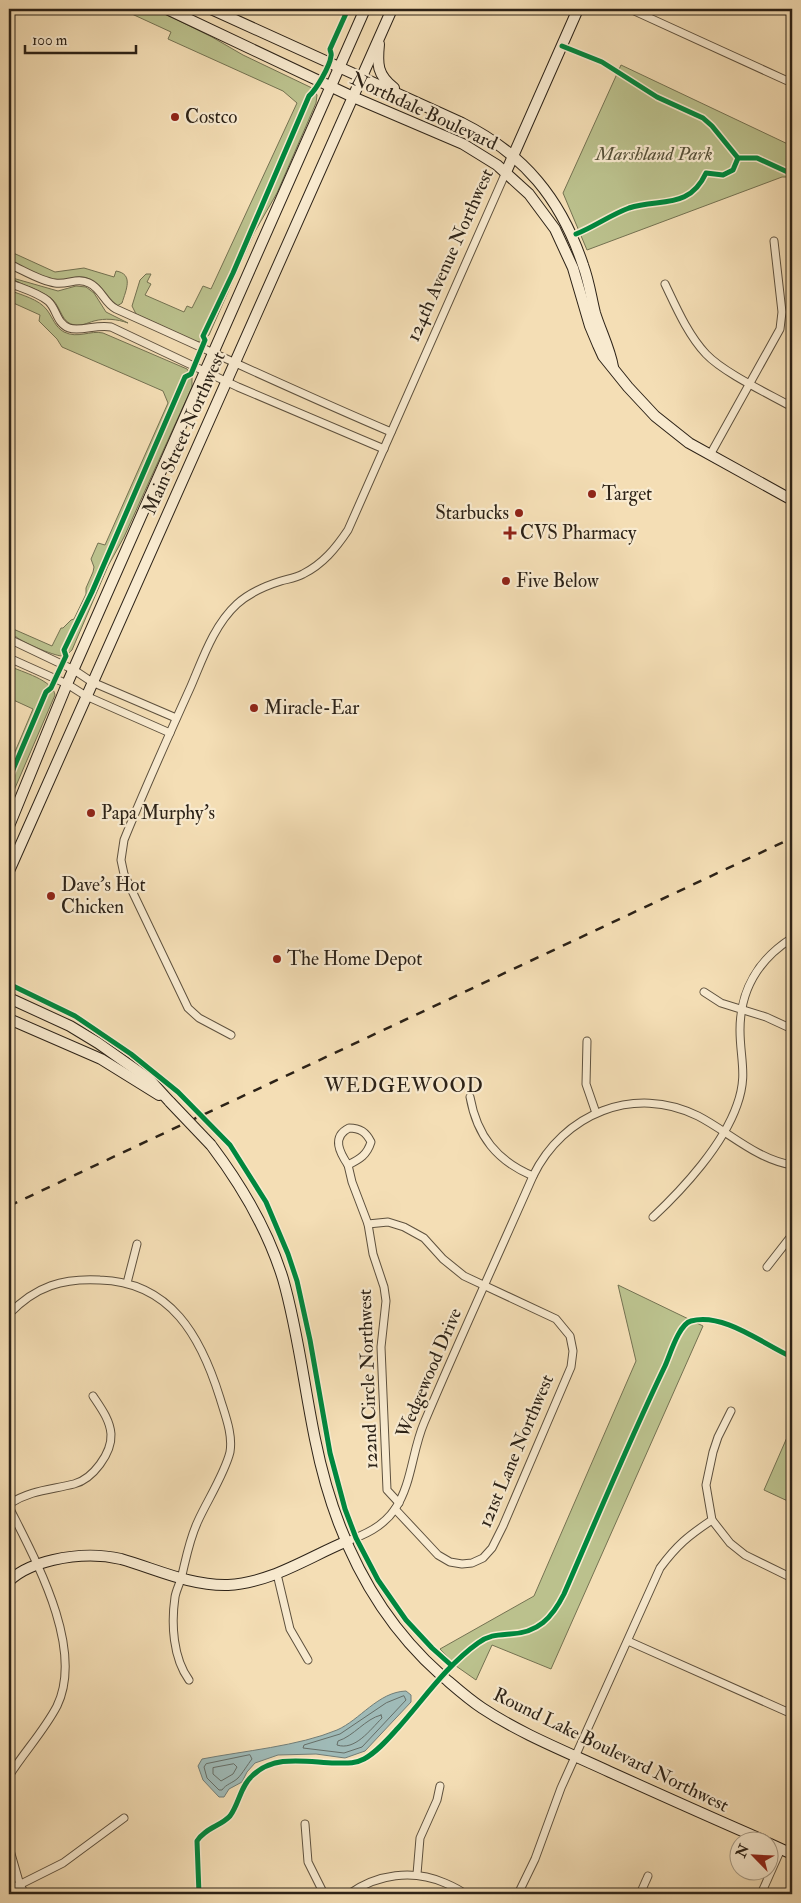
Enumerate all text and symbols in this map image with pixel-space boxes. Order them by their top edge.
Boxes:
scale bar [25,22,136,54]
text: 100 m [32,31,68,50]
street label: Northdale Boulevard [347,66,502,156]
place label: Costco [185,105,237,129]
marker: Costco [169,111,181,123]
park label: Marshland Park [595,142,713,166]
street label: 124th Avenue Northwest [401,165,499,345]
street label: Main Street Northwest [137,348,231,518]
place label: Target [602,482,652,506]
marker: Target [586,488,598,500]
place label: Starbucks [435,501,509,525]
marker: Starbucks [513,507,525,519]
place label: CVS Pharmacy [520,521,637,545]
marker: CVS Pharmacy [504,527,516,539]
place label: Five Below [516,569,599,593]
marker: Five Below [500,575,512,587]
place label: Miracle-Ear [264,696,359,720]
marker: Miracle-Ear [248,702,260,714]
place label: Papa Murphy's [101,801,215,826]
marker: Papa Murphy's [85,807,97,819]
place label: Dave's Hot Chicken [61,873,146,919]
marker: Dave's Hot Chicken [45,890,57,902]
place label: The Home Depot [287,947,422,972]
marker: The Home Depot [271,953,283,965]
district label: WEDGEWOOD [323,1073,484,1098]
street label: 122nd Circle Northwest [353,1289,383,1469]
street label: Wedgewood Drive [390,1304,467,1443]
street label: 121st Lane Northwest [473,1371,559,1531]
street label: Round Lake Boulevard Northwest [489,1682,733,1818]
north arrow [728,1830,778,1880]
text: N [732,1841,753,1861]

